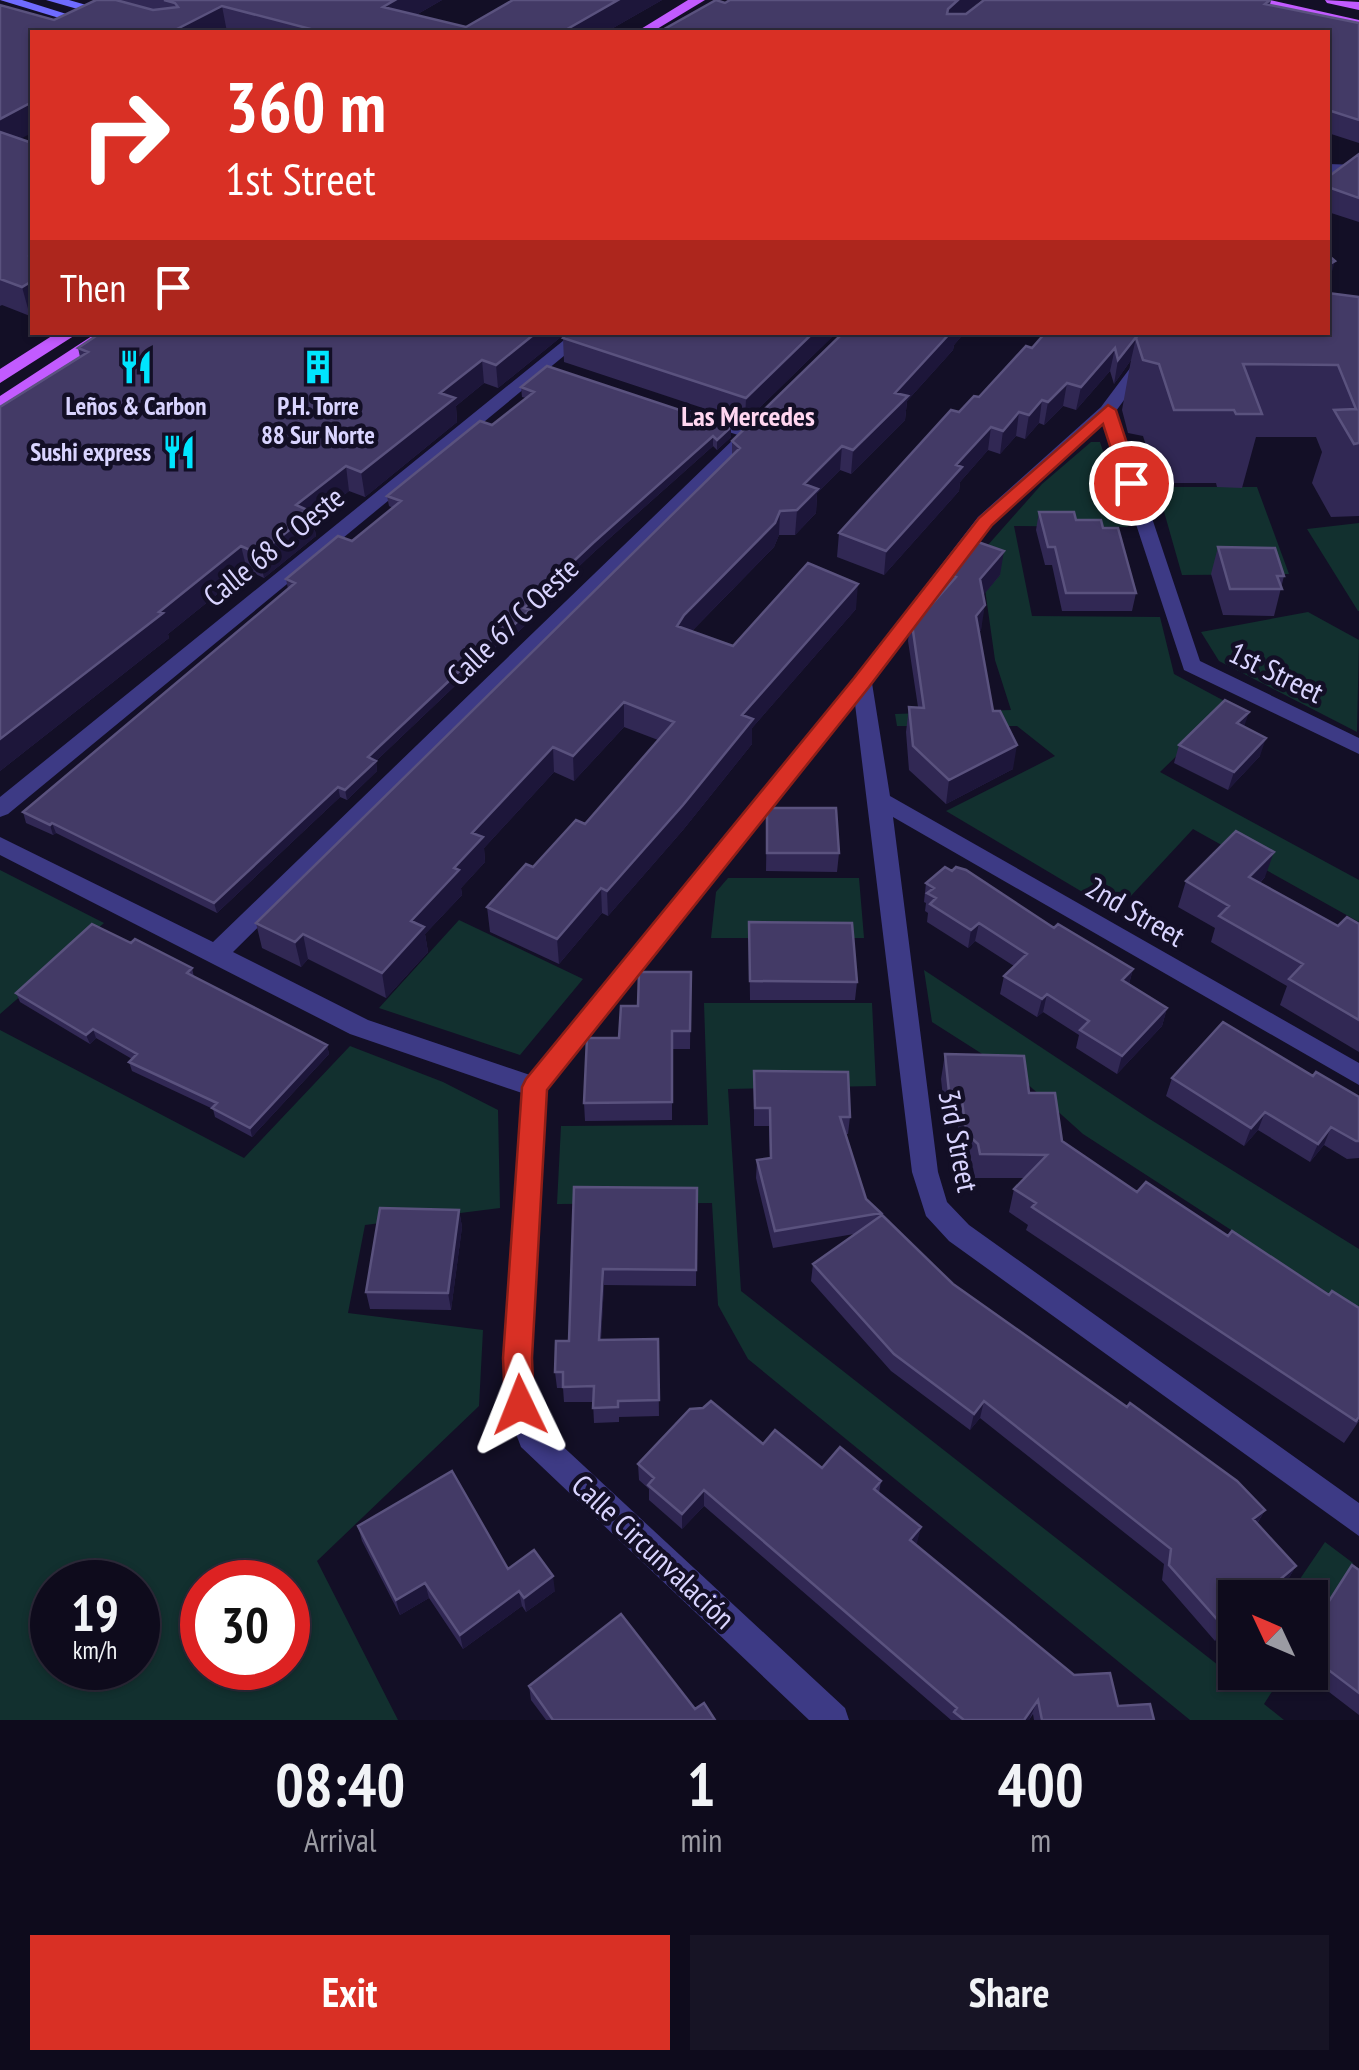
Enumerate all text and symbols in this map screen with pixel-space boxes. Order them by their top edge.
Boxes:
text: 360 m [225,61,386,151]
icon: right [60,70,190,200]
text: 1st Street [225,149,376,207]
icon: arrive [146,260,201,315]
text: Then [60,263,126,312]
restaurant icon: Leños & Carbon [117,348,155,386]
building icon: P.H. Torre 88 Sur Norte [299,348,337,386]
place label: Leños & Carbon [66,390,206,422]
place label: P.H. Torre 88 Sur Norte [261,390,375,451]
district label: Las Mercedes [681,397,815,434]
restaurant icon: Sushi express [160,433,198,471]
place label: Sushi express [30,436,151,468]
pin [1089,441,1174,526]
icon: arrive [1104,456,1159,511]
street label: Calle 68 C Oeste [195,477,351,614]
street label: Calle 67 C Oeste [438,548,586,694]
street label: 1st Street [1223,632,1331,712]
street label: 2nd Street [1079,867,1193,955]
street label: 3rd Street [930,1086,989,1196]
position arrow [468,1353,572,1457]
street label: Calle Circunvalación [564,1465,744,1637]
speed limit sign: 30 [180,1560,310,1690]
text: 19 [71,1580,119,1645]
north arrow [1218,1580,1328,1690]
map controls [1218,1580,1328,1690]
text: km/h [73,1634,117,1666]
text: 08:40 [275,1745,405,1823]
text: 1 [687,1745,716,1823]
text: 400 [998,1745,1084,1823]
text: Arrival [304,1819,376,1861]
text: min [680,1819,722,1861]
text: m [1030,1819,1051,1861]
button: Exit [30,1935,670,2050]
button: Share [690,1935,1329,2050]

